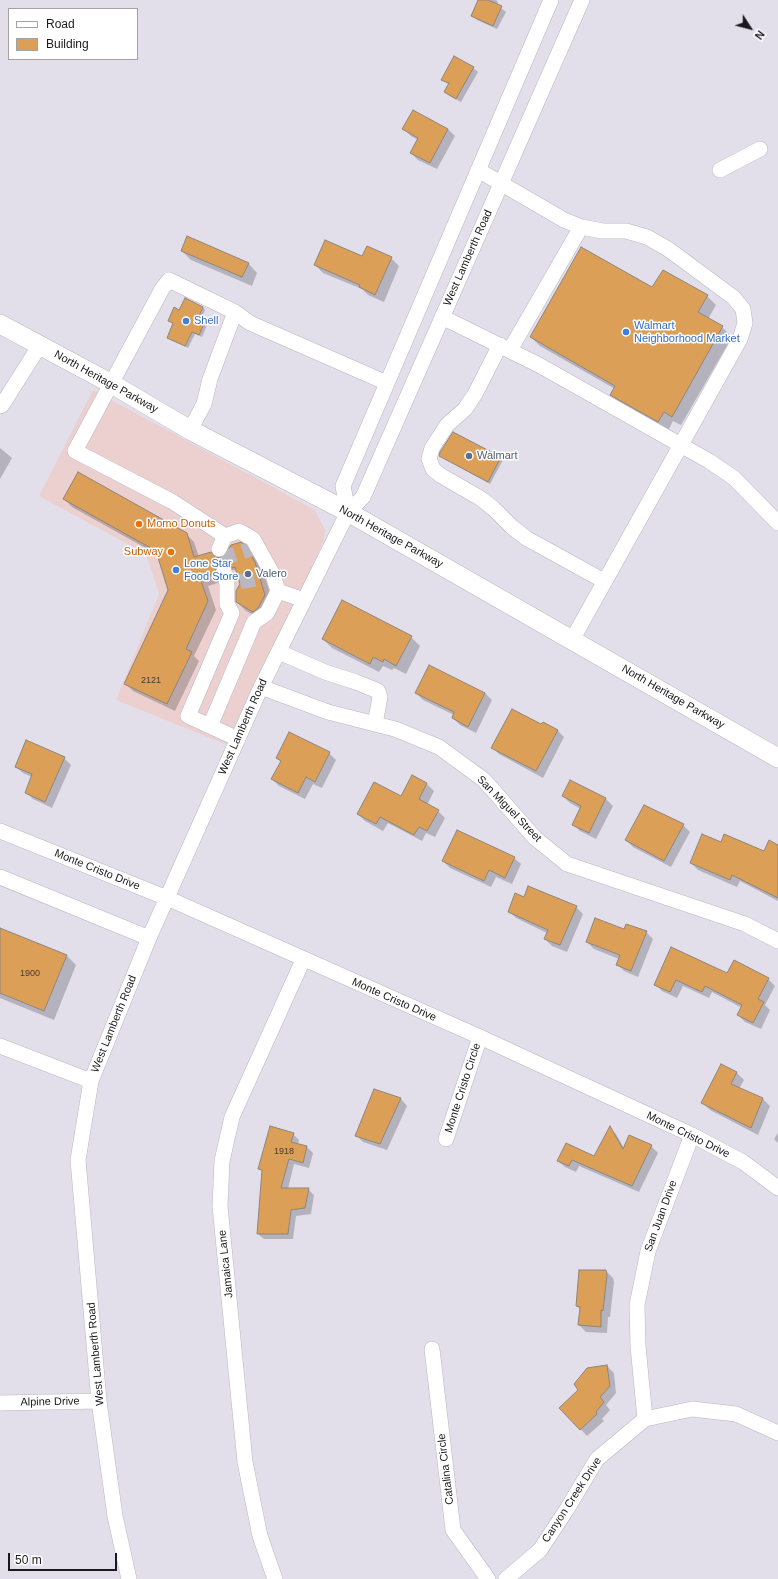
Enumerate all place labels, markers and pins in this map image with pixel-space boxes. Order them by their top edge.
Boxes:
place label: Shell [194,314,218,328]
marker: Shell [181,316,191,326]
place label: Walmart Neighborhood Market [634,319,740,345]
marker: Walmart Neighborhood Market [621,327,631,337]
place label: Walmart [477,449,518,463]
marker: Walmart [464,451,474,461]
place label: Momo Donuts [147,517,215,531]
marker: Momo Donuts [134,519,144,529]
place label: Subway [124,545,163,559]
marker: Subway [166,547,176,557]
place label: Lone Star Food Store [184,557,238,583]
marker: Lone Star Food Store [171,565,181,575]
place label: Valero [256,567,287,581]
marker: Valero [243,569,253,579]

